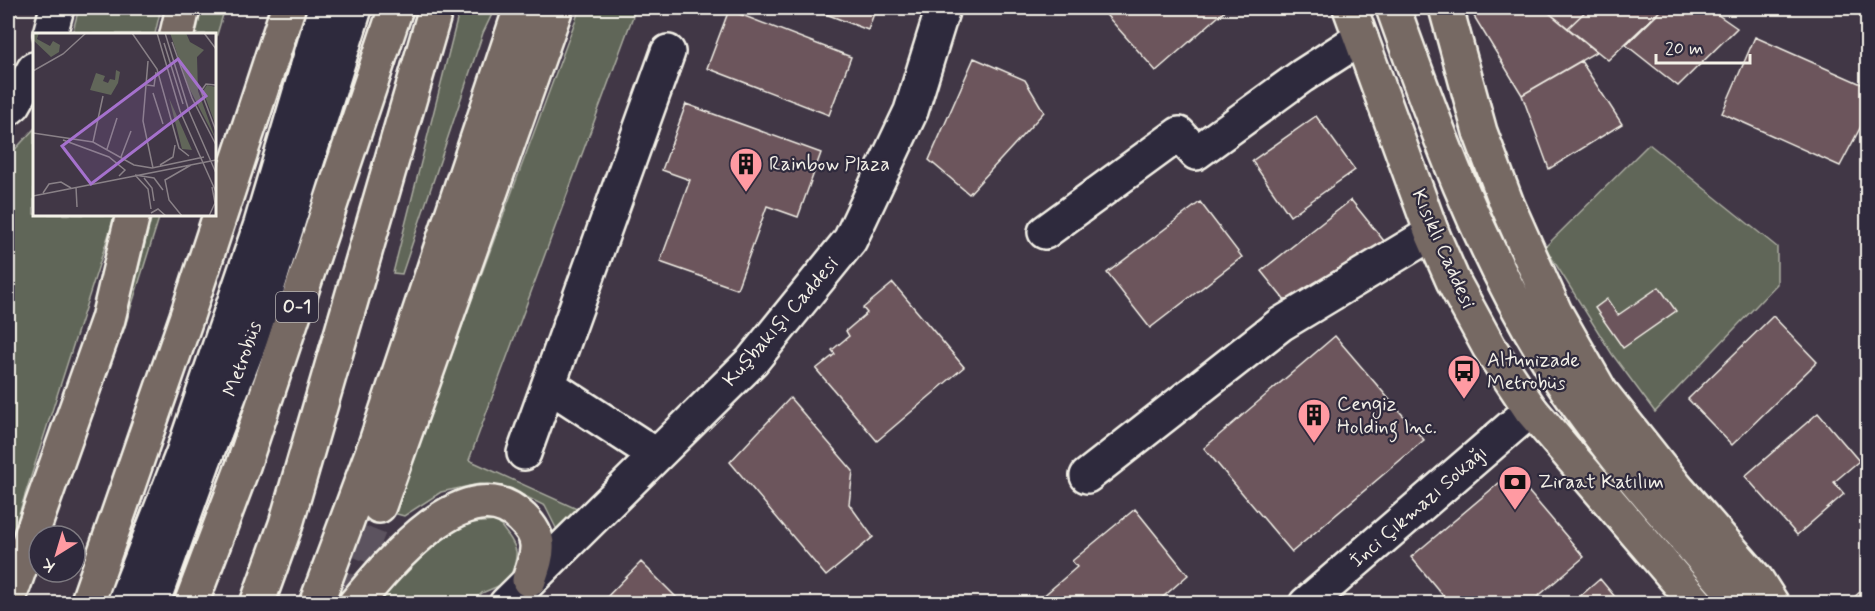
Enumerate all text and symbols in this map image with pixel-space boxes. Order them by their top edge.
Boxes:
scale bar [1656,27,1750,65]
inset map [33,33,216,216]
text: 20 m [1665,37,1703,61]
building icon: Rainbow Plaza [728,146,764,193]
place label: Rainbow Plaza [769,151,890,178]
street label: Kısıklı Caddesi [1405,185,1481,313]
street label: Kuşbakışı Caddesi [717,251,845,393]
road number: O-1 [276,292,318,322]
street label: Metrobüs [217,317,269,400]
place label: Altunizade Metrobüs [1487,347,1580,397]
bus stop icon: Altunizade Metrobüs [1446,353,1482,400]
place label: Cengiz Holding Inc. [1337,391,1437,443]
building icon: Cengiz Holding Inc. [1296,397,1332,444]
street label: İnci Çıkmazı Sokağı [1345,440,1493,574]
bank icon: Ziraat Katılım [1497,464,1533,511]
place label: Ziraat Katılım [1538,469,1664,496]
north arrow [27,524,87,584]
text: K [37,553,60,577]

